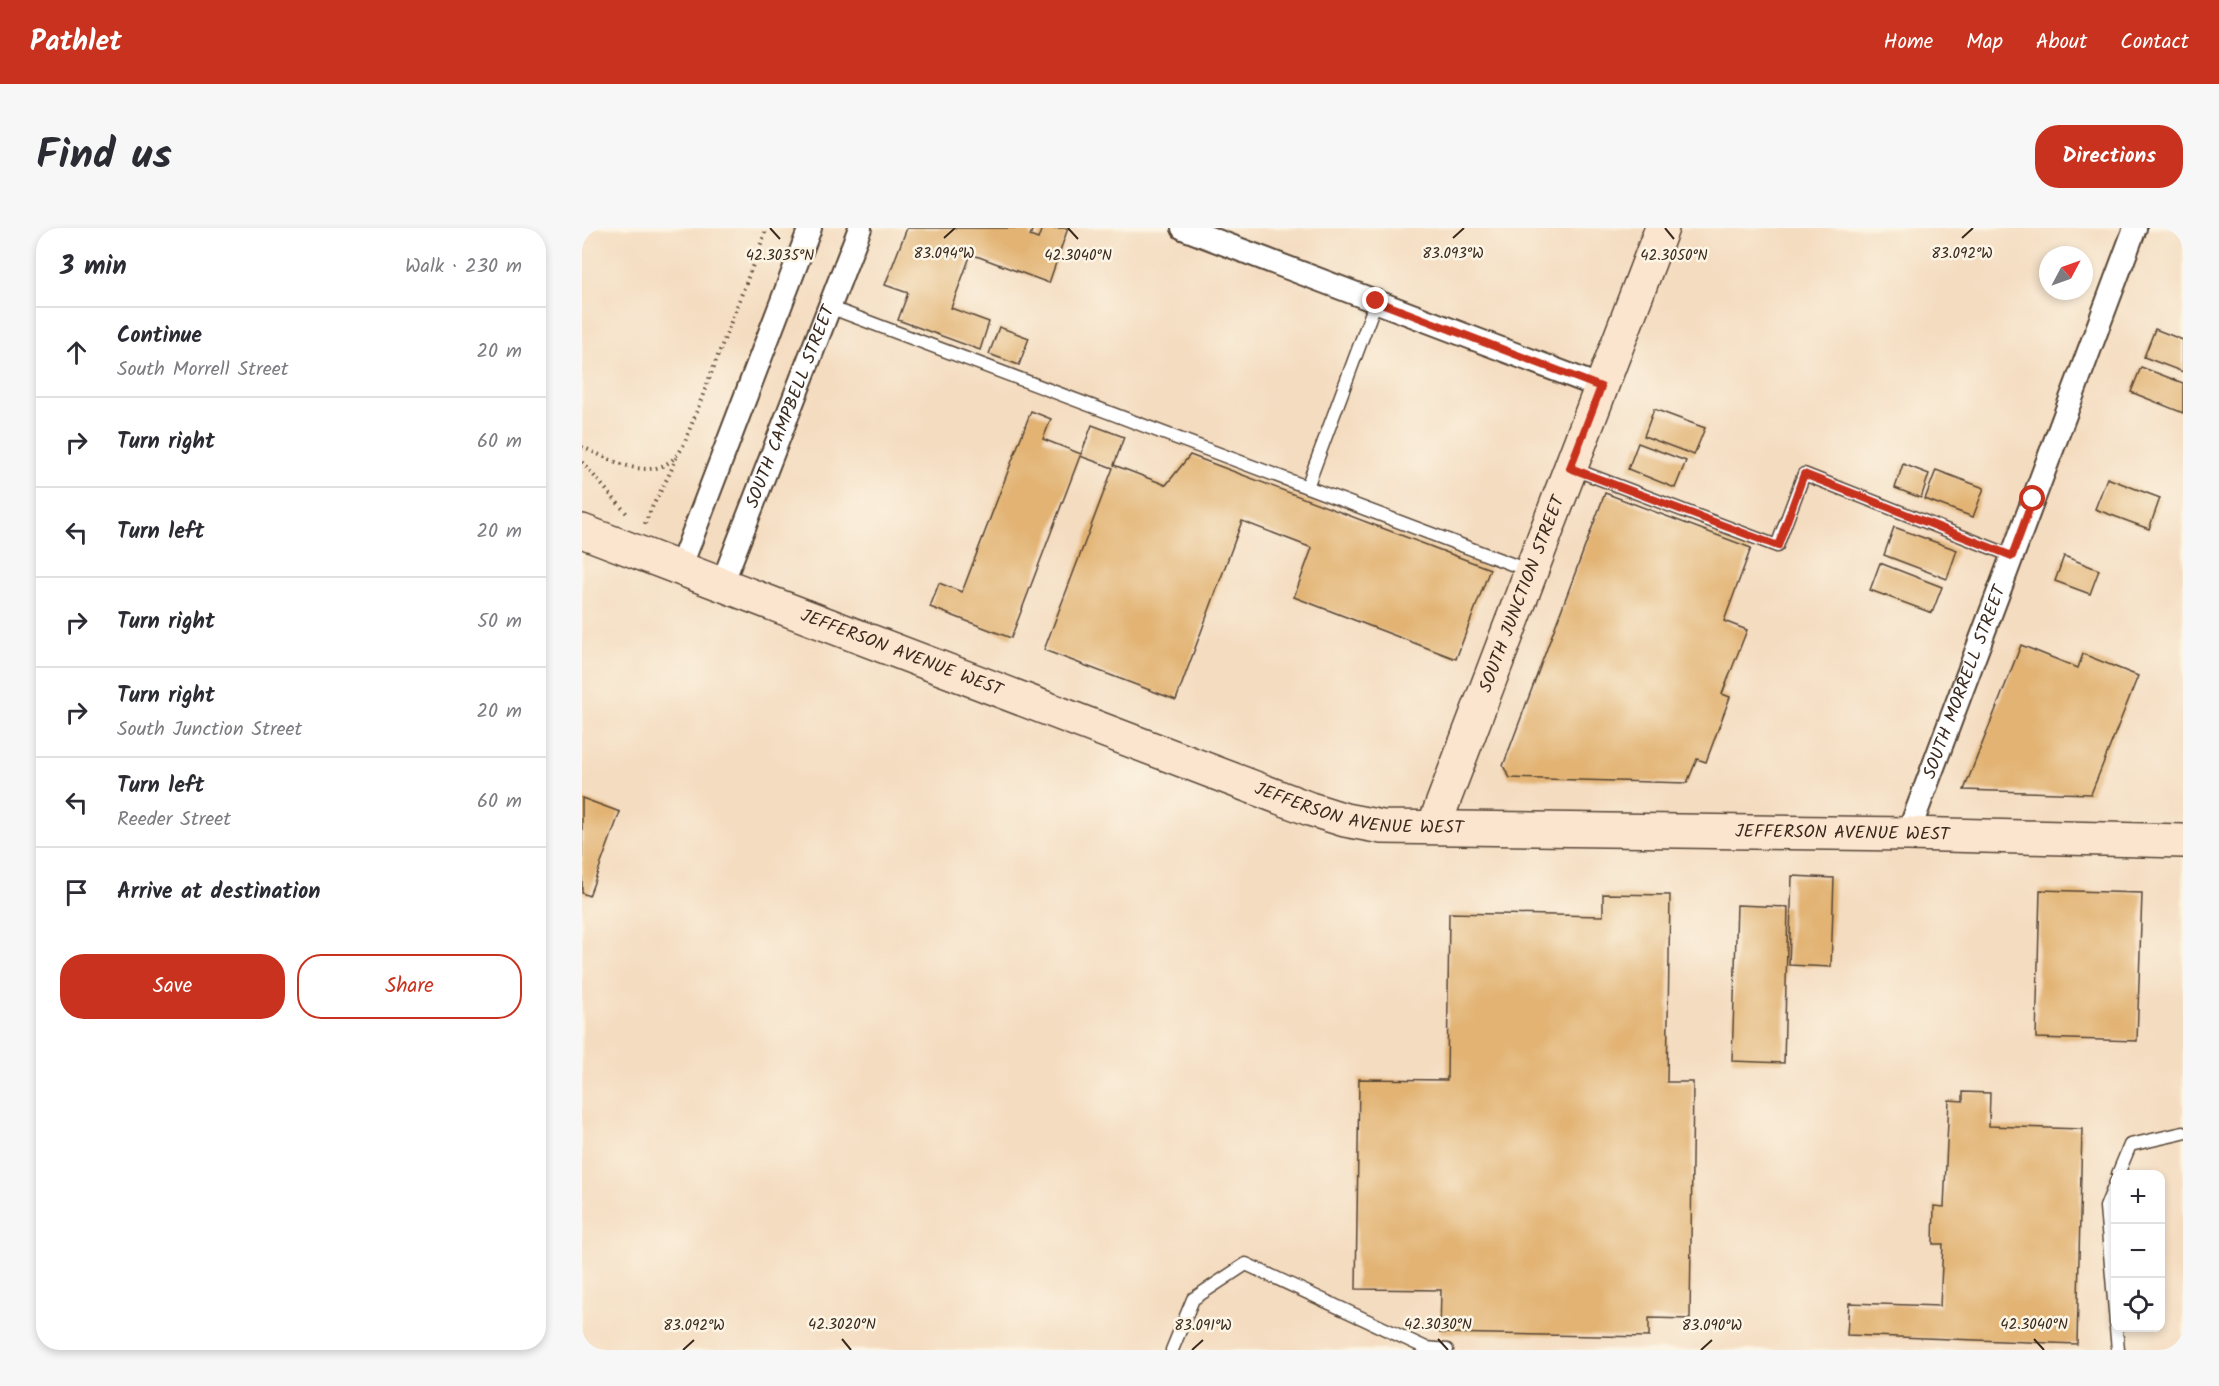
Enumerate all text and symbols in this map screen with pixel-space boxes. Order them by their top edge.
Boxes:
text: Pathlet [30,20,122,65]
text: Home [1884,26,1933,59]
text: Map [1966,26,2003,59]
text: About [2036,26,2087,59]
text: Contact [2120,26,2189,59]
text: Find us [36,123,172,190]
button: Directions [2035,125,2183,188]
text: 83.094°W [913,242,975,266]
text: 83.093°W [1422,242,1484,266]
text: 83.092°W [1931,242,1993,266]
text: 42.3035°N [746,244,814,268]
text: 42.3040°N [1044,244,1112,268]
text: 42.3050°N [1640,244,1708,268]
text: 3 min [60,246,127,288]
north arrow [2039,246,2093,300]
text: Walk · 230 m [405,251,522,283]
route end [1362,287,1388,313]
street label: SOUTH CAMPBELL STREET [738,300,844,512]
text: Continue [117,319,202,354]
icon: ahead [60,336,93,369]
text: 20 m [476,336,522,368]
text: South Morrell Street [117,354,288,386]
text: Turn right [117,425,215,460]
icon: right [60,426,93,459]
text: 60 m [477,426,522,458]
route start [2019,485,2045,511]
street label: SOUTH JUNCTION STREET [1472,490,1574,697]
text: Turn left [117,515,204,550]
icon: left [60,516,93,549]
text: 20 m [476,516,522,548]
street label: SOUTH MORRELL STREET [1915,580,2015,783]
street label: JEFFERSON AVENUE WEST [796,601,1008,705]
text: Turn right [117,605,215,640]
icon: right [60,606,93,639]
text: 50 m [477,606,522,638]
text: Turn right [117,679,215,714]
icon: right [60,696,93,729]
text: 20 m [476,696,522,728]
text: South Junction Street [117,714,302,746]
text: Turn left [117,769,204,804]
street label: JEFFERSON AVENUE WEST [1250,775,1465,843]
icon: left [60,786,93,819]
text: 60 m [477,786,522,818]
text: Reeder Street [117,804,231,836]
street label: JEFFERSON AVENUE WEST [1735,817,1951,850]
text: Arrive at destination [117,875,320,910]
icon: arrive [60,876,93,909]
button: Save [60,954,285,1019]
button: Share [297,954,522,1019]
map controls [2111,1170,2165,1332]
button: + [2111,1170,2165,1224]
button: − [2111,1224,2165,1278]
button: locate [2111,1278,2165,1332]
text: 42.3020°N [808,1313,876,1337]
text: 42.3030°N [1404,1313,1472,1337]
text: 42.3040°N [2000,1313,2068,1337]
text: 83.092°W [663,1314,725,1338]
text: 83.091°W [1174,1314,1232,1338]
text: 83.090°W [1682,1314,1742,1338]

